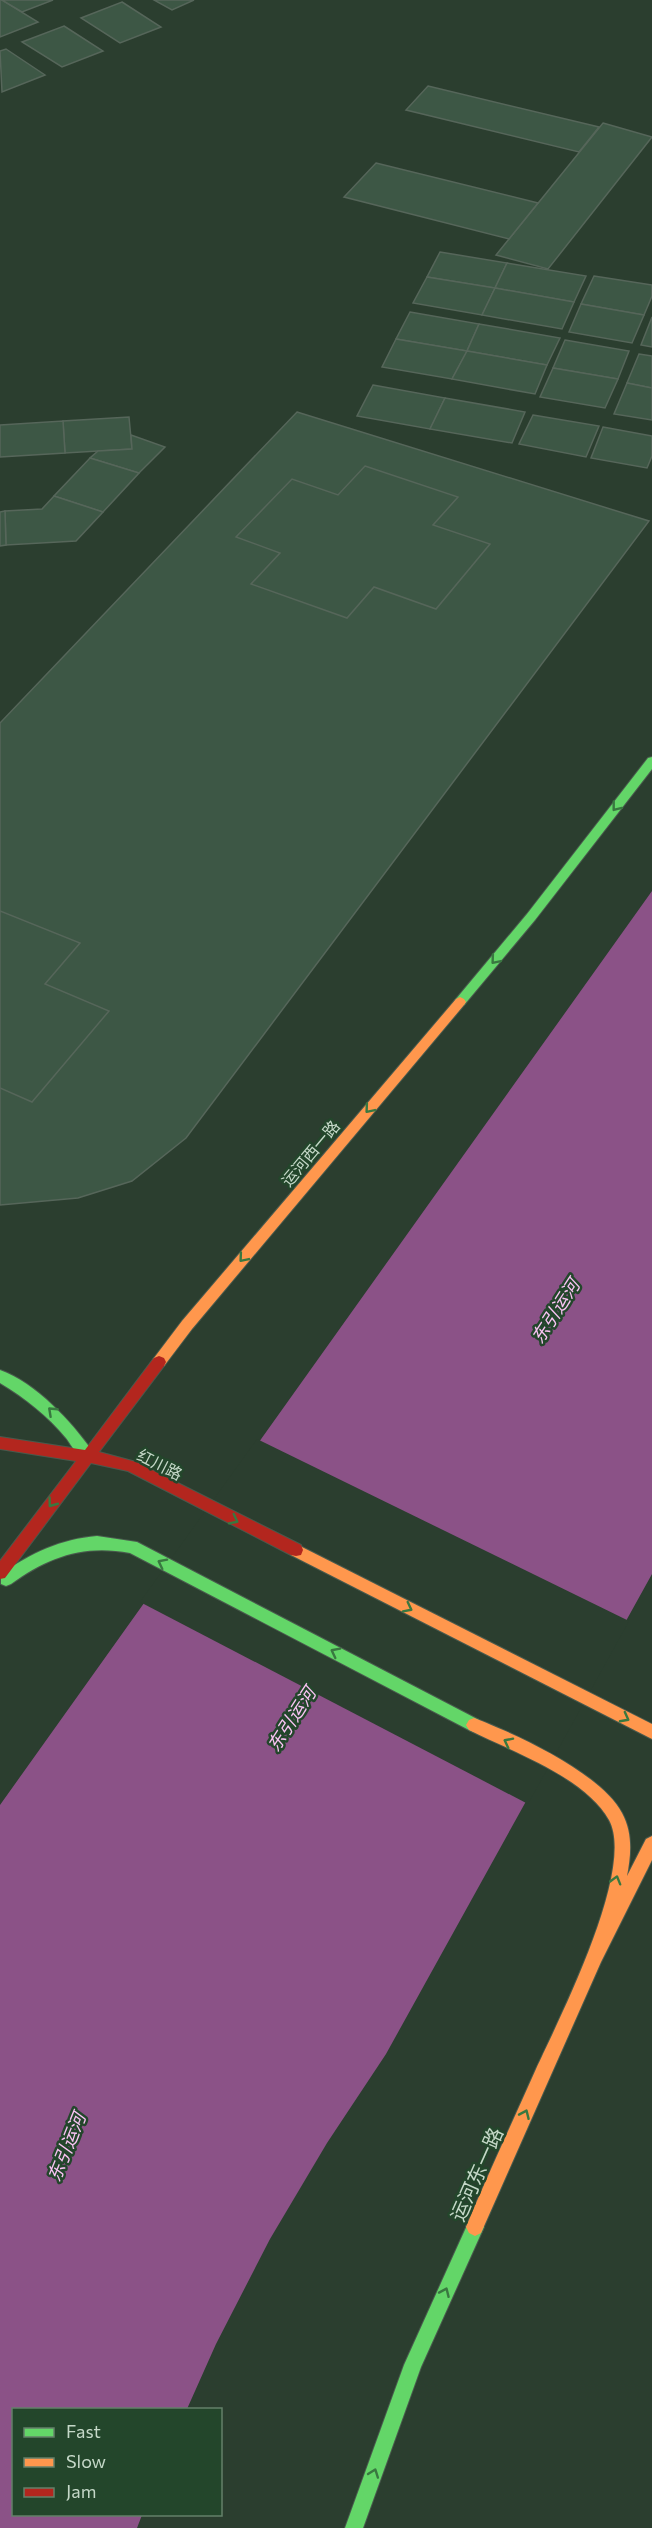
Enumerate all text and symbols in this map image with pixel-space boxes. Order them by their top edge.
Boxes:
one-way arrow [613,800,624,811]
one-way arrow [491,953,502,964]
one-way arrow [365,1102,376,1113]
street label: 运河西一路 [277,1116,343,1190]
one-way arrow [240,1251,251,1262]
water label: 东引运河 [526,1272,585,1347]
one-way arrow [49,1407,60,1418]
street label: 红川路 [134,1445,186,1483]
one-way arrow [49,1497,60,1508]
one-way arrow [228,1513,239,1525]
one-way arrow [157,1558,168,1570]
one-way arrow [402,1601,413,1612]
one-way arrow [331,1648,342,1659]
water label: 东引运河 [262,1680,321,1755]
one-way arrow [618,1711,629,1722]
one-way arrow [504,1738,515,1749]
one-way arrow [609,1875,621,1885]
water label: 东引运河 [42,2107,91,2184]
one-way arrow [517,2109,529,2120]
street label: 运河东一路 [445,2123,507,2225]
one-way arrow [438,2287,450,2298]
legend [12,2408,222,2516]
text: Fast [66,2420,101,2442]
text: Slow [66,2450,106,2472]
one-way arrow [366,2468,379,2479]
text: Jam [66,2480,96,2502]

